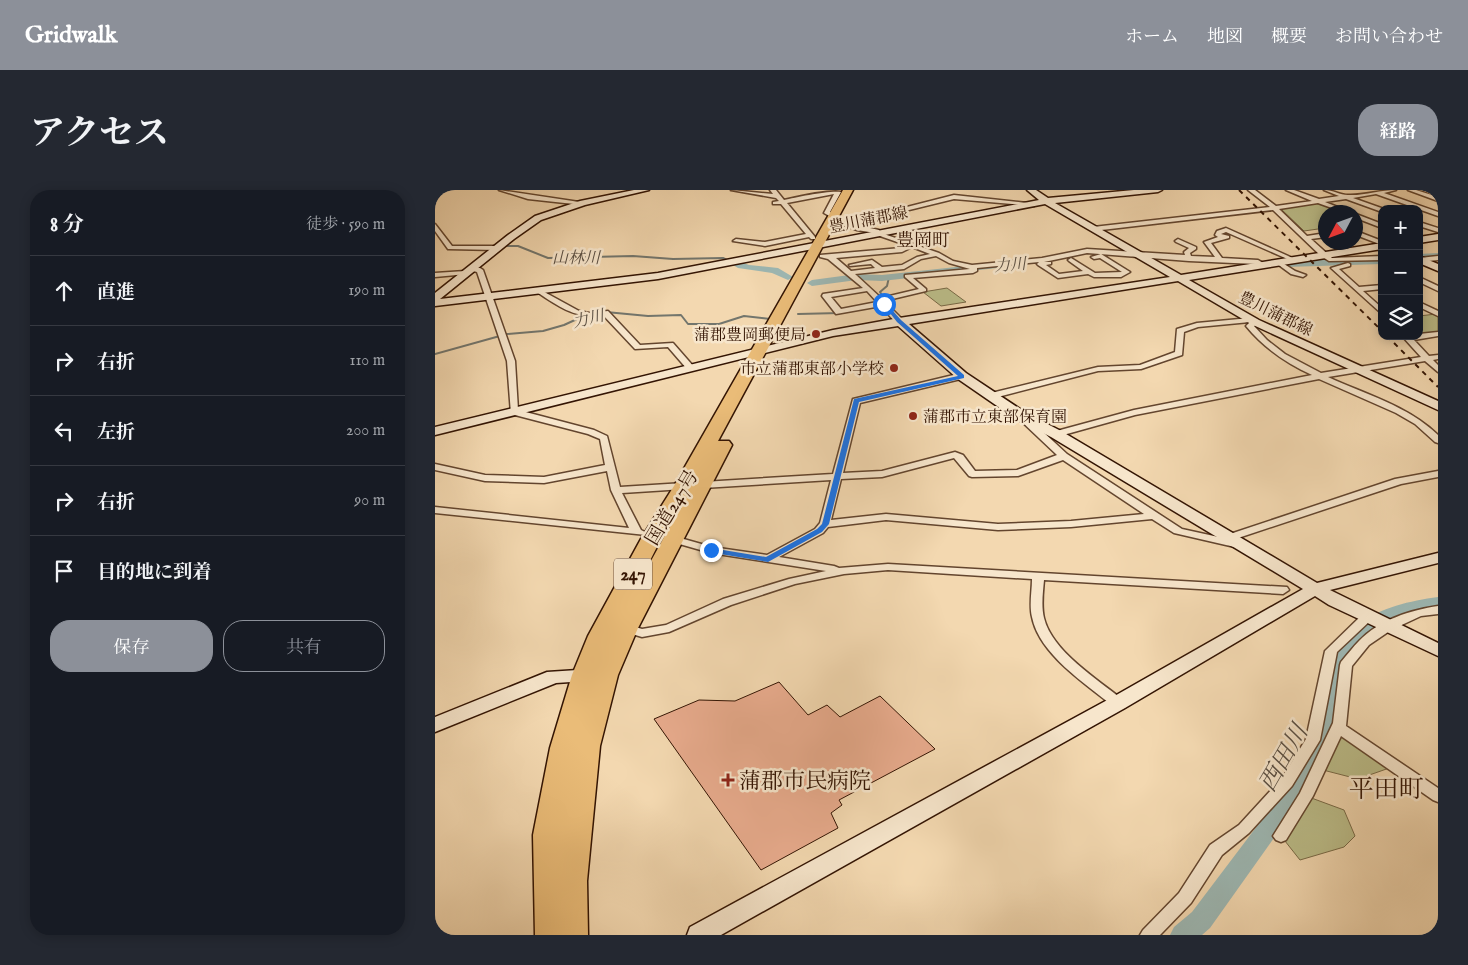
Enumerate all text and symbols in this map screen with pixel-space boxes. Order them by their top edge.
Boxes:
text: Gridwalk [25,20,117,51]
text: ホーム [1125,26,1179,49]
text: 地図 [1207,26,1243,49]
text: 概要 [1271,26,1307,49]
text: お問い合わせ [1335,26,1443,49]
button: 経路 [1358,104,1438,156]
text: アクセス [30,112,169,157]
street label: 豊川蒲郡線 [827,204,910,238]
north arrow [1318,205,1363,250]
map controls [1378,205,1423,340]
button: + [1378,205,1423,250]
text: 8 分 [50,212,84,239]
text: 徒歩 · 590 m [306,215,385,235]
district label: 豊岡町 [896,230,950,253]
water label: 山林川 [552,249,602,269]
button: − [1378,250,1423,295]
water label: 力川 [993,254,1029,277]
icon: ahead [50,277,78,305]
text: 直進 [97,281,135,305]
text: 190 m [348,281,385,301]
street label: 豊川蒲郡線 [1235,288,1315,341]
route start [873,293,896,316]
button: layers [1378,295,1423,340]
water label: 力川 [571,306,608,333]
place label: 蒲郡豊岡郵便局 [694,326,806,346]
marker: 蒲郡豊岡郵便局 [810,328,822,340]
icon: right [50,347,78,375]
text: 右折 [97,351,135,375]
text: 110 m [349,351,385,371]
place label: 市立蒲郡東部小学校 [740,360,884,380]
marker: 市立蒲郡東部小学校 [888,362,900,374]
place label: 蒲郡市立東部保育園 [923,408,1067,428]
marker: 蒲郡市立東部保育園 [907,410,919,422]
icon: left [50,417,78,445]
text: 左折 [97,421,135,445]
text: 200 m [346,421,385,441]
street label: 国道247号 [641,466,705,550]
icon: right [50,487,78,515]
text: 右折 [97,491,135,515]
text: 90 m [354,491,385,511]
route end [700,539,723,562]
icon: arrive [50,557,78,585]
road number: 247 [614,558,652,589]
text: 目的地に到着 [97,561,211,585]
button: 保存 [50,620,213,672]
button: 共有 [223,620,385,672]
water label: 西田川 [1253,717,1317,798]
place label: 蒲郡市民病院 [739,768,871,796]
marker: 蒲郡市民病院 [721,773,735,787]
district label: 平田町 [1348,774,1424,806]

